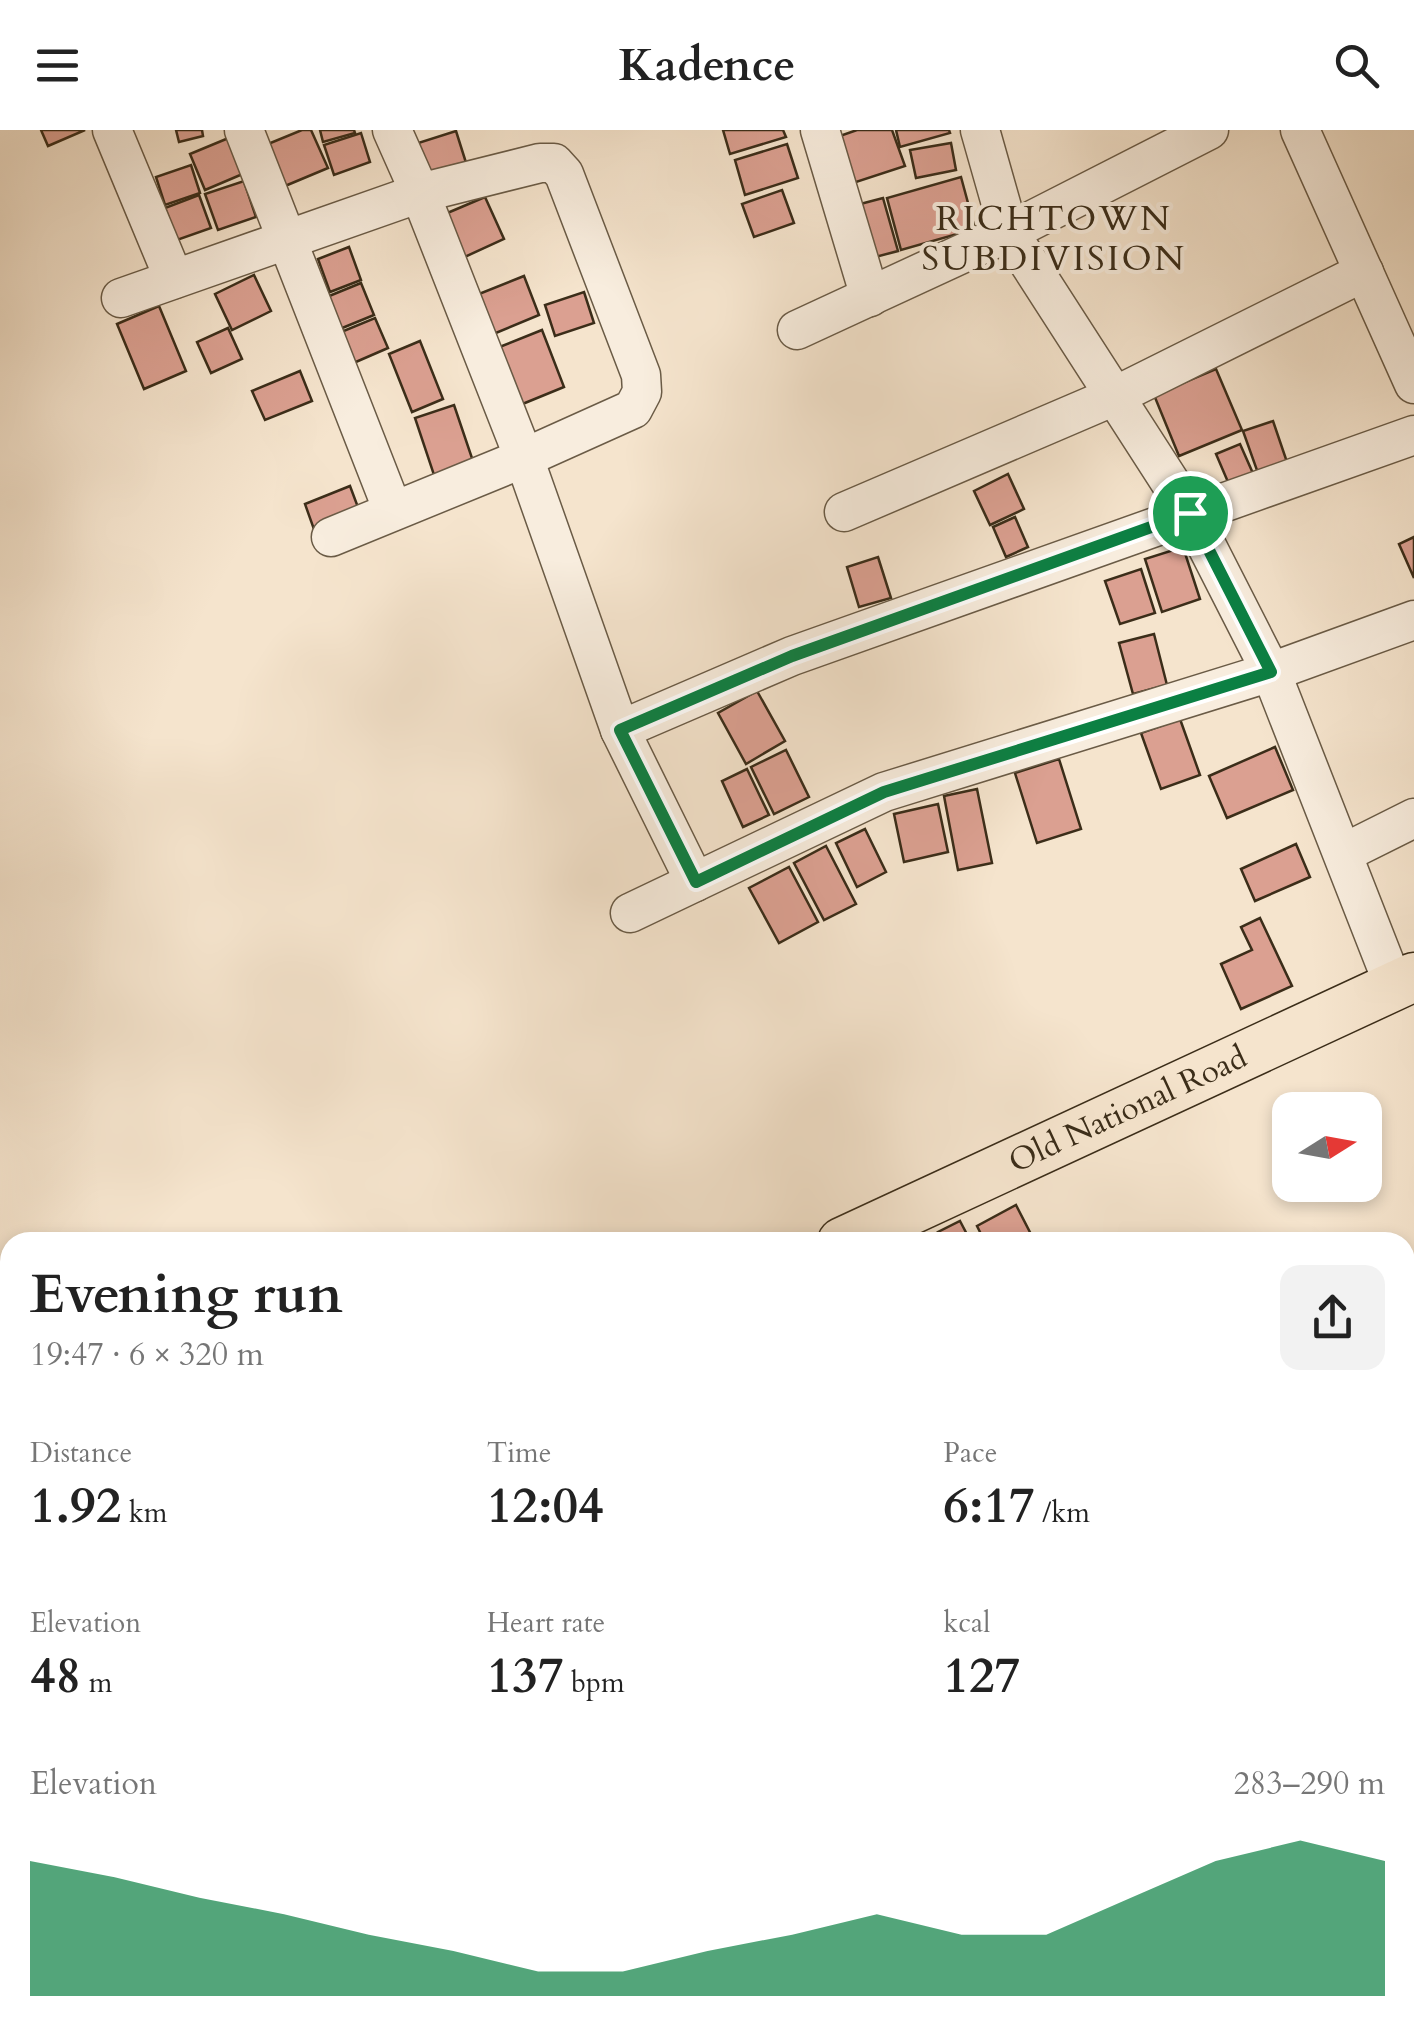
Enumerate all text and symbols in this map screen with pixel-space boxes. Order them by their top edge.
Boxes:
text: Kadence [618,35,796,96]
icon: menu [30,38,85,93]
icon: search [1329,38,1384,93]
district label: RICHTOWN SUBDIVISION [921,195,1187,283]
pin [1148,471,1233,556]
icon: arrive [1163,486,1218,541]
street label: Old National Road [1002,1035,1254,1184]
north arrow [1272,1092,1382,1202]
map controls [1272,1092,1382,1202]
text: Evening run [30,1258,343,1332]
button: share [1280,1265,1385,1370]
text: 19:47 · 6 × 320 m [30,1333,264,1377]
text: Distance [30,1434,132,1472]
text: Time [487,1434,551,1472]
text: Pace [943,1434,997,1472]
text: 1.92 [30,1472,121,1540]
text: 12:04 [487,1472,604,1540]
text: 6:17 [943,1472,1035,1540]
text: km [121,1494,168,1532]
text: /km [1035,1494,1090,1532]
text: Elevation [30,1604,141,1642]
text: Heart rate [487,1604,605,1642]
text: kcal [943,1604,990,1642]
text: 48 [30,1642,81,1710]
text: 137 [487,1642,564,1710]
text: 127 [943,1642,1020,1710]
text: m [81,1664,112,1702]
text: bpm [564,1664,625,1702]
text: Elevation [30,1762,157,1806]
text: 283–290 m [1233,1762,1385,1806]

